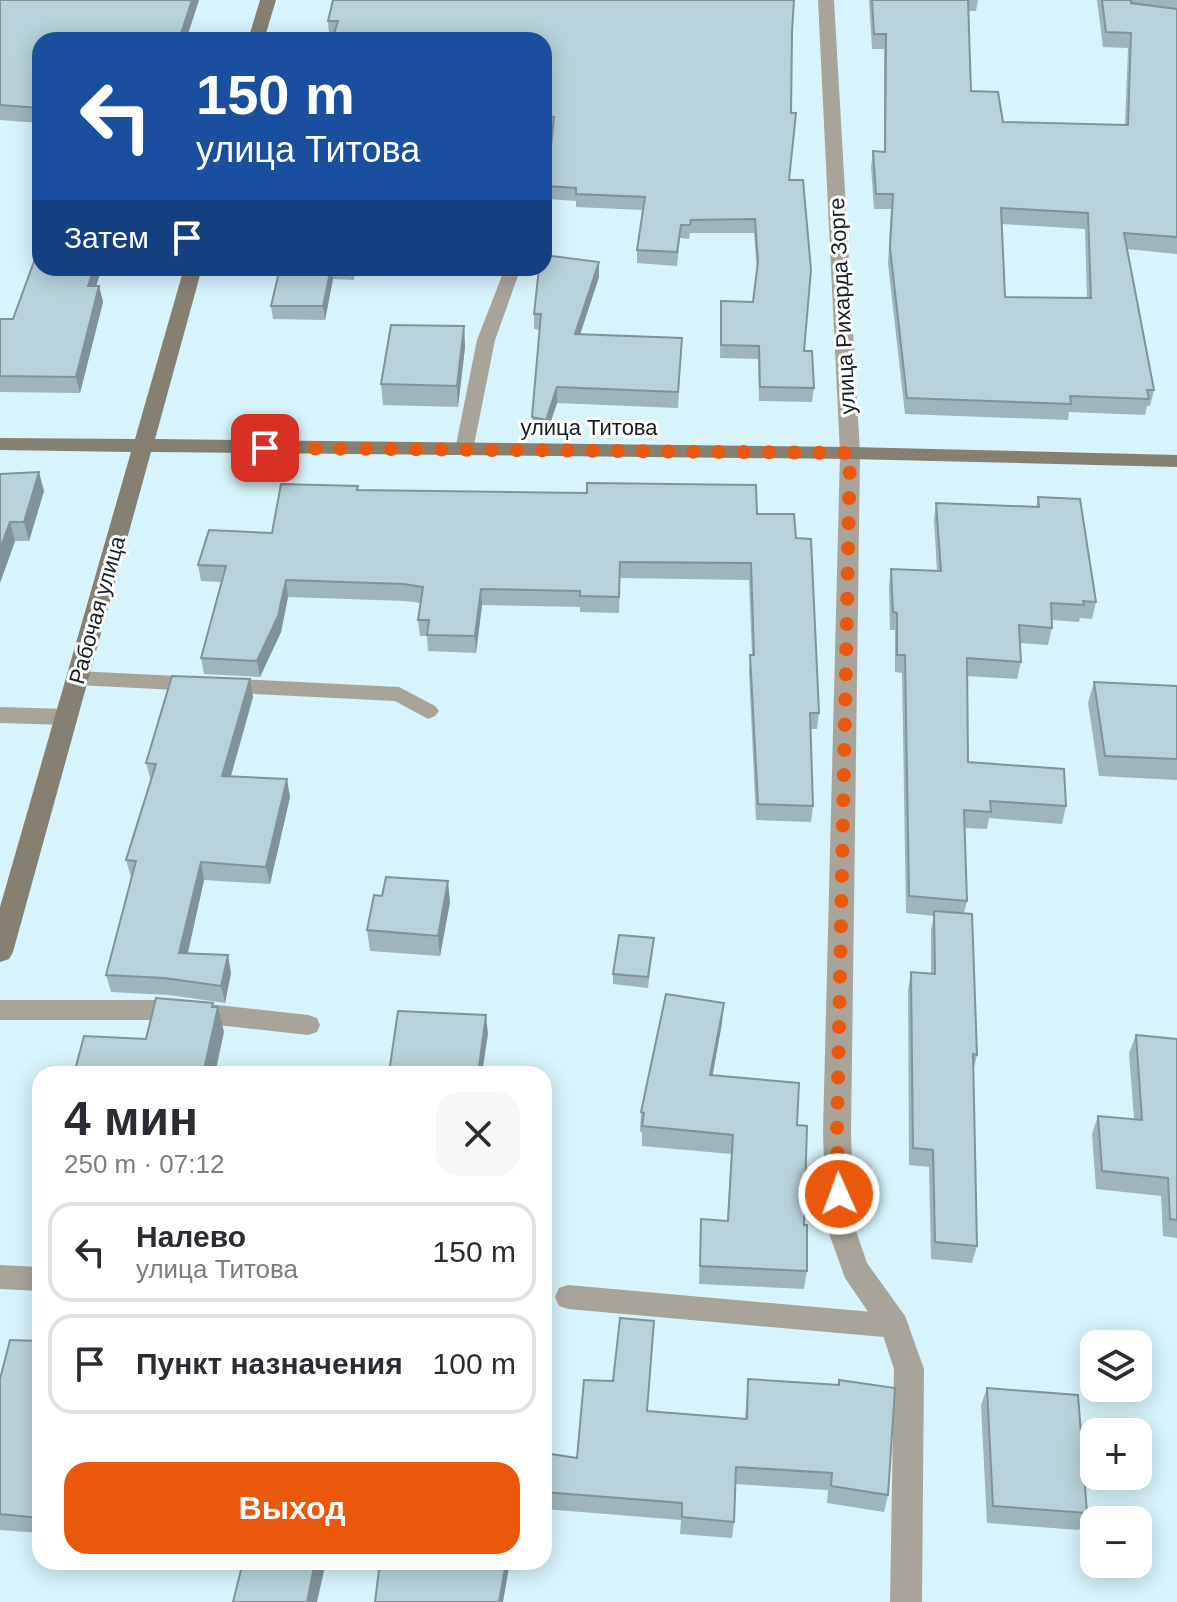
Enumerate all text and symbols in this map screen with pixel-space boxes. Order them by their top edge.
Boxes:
text: 150 m [196,63,355,126]
icon: left [64,64,168,168]
text: улица Титова [196,129,420,170]
street label: улица Рихарда Зорге [824,197,860,415]
icon: arrive [165,216,209,260]
text: Затем [64,221,149,254]
pin [231,414,299,482]
street label: улица Титова [520,415,658,440]
icon: arrive [243,426,287,470]
street label: Рабочая улица [64,532,130,687]
text: 4 мин [64,1092,198,1145]
button: close [436,1092,520,1176]
text: 250 m · 07:12 [64,1149,224,1179]
position arrow [797,1152,881,1236]
text: Налево [136,1220,246,1253]
icon: left [68,1230,112,1274]
text: 150 m [433,1235,516,1268]
text: улица Титова [136,1254,298,1284]
map controls [1080,1330,1152,1578]
button: layers [1080,1330,1152,1402]
icon: arrive [68,1342,112,1386]
text: Пункт назначения [136,1347,403,1380]
text: 100 m [433,1347,516,1380]
button: + [1080,1418,1152,1490]
button: Выход [64,1462,520,1554]
button: − [1080,1506,1152,1578]

